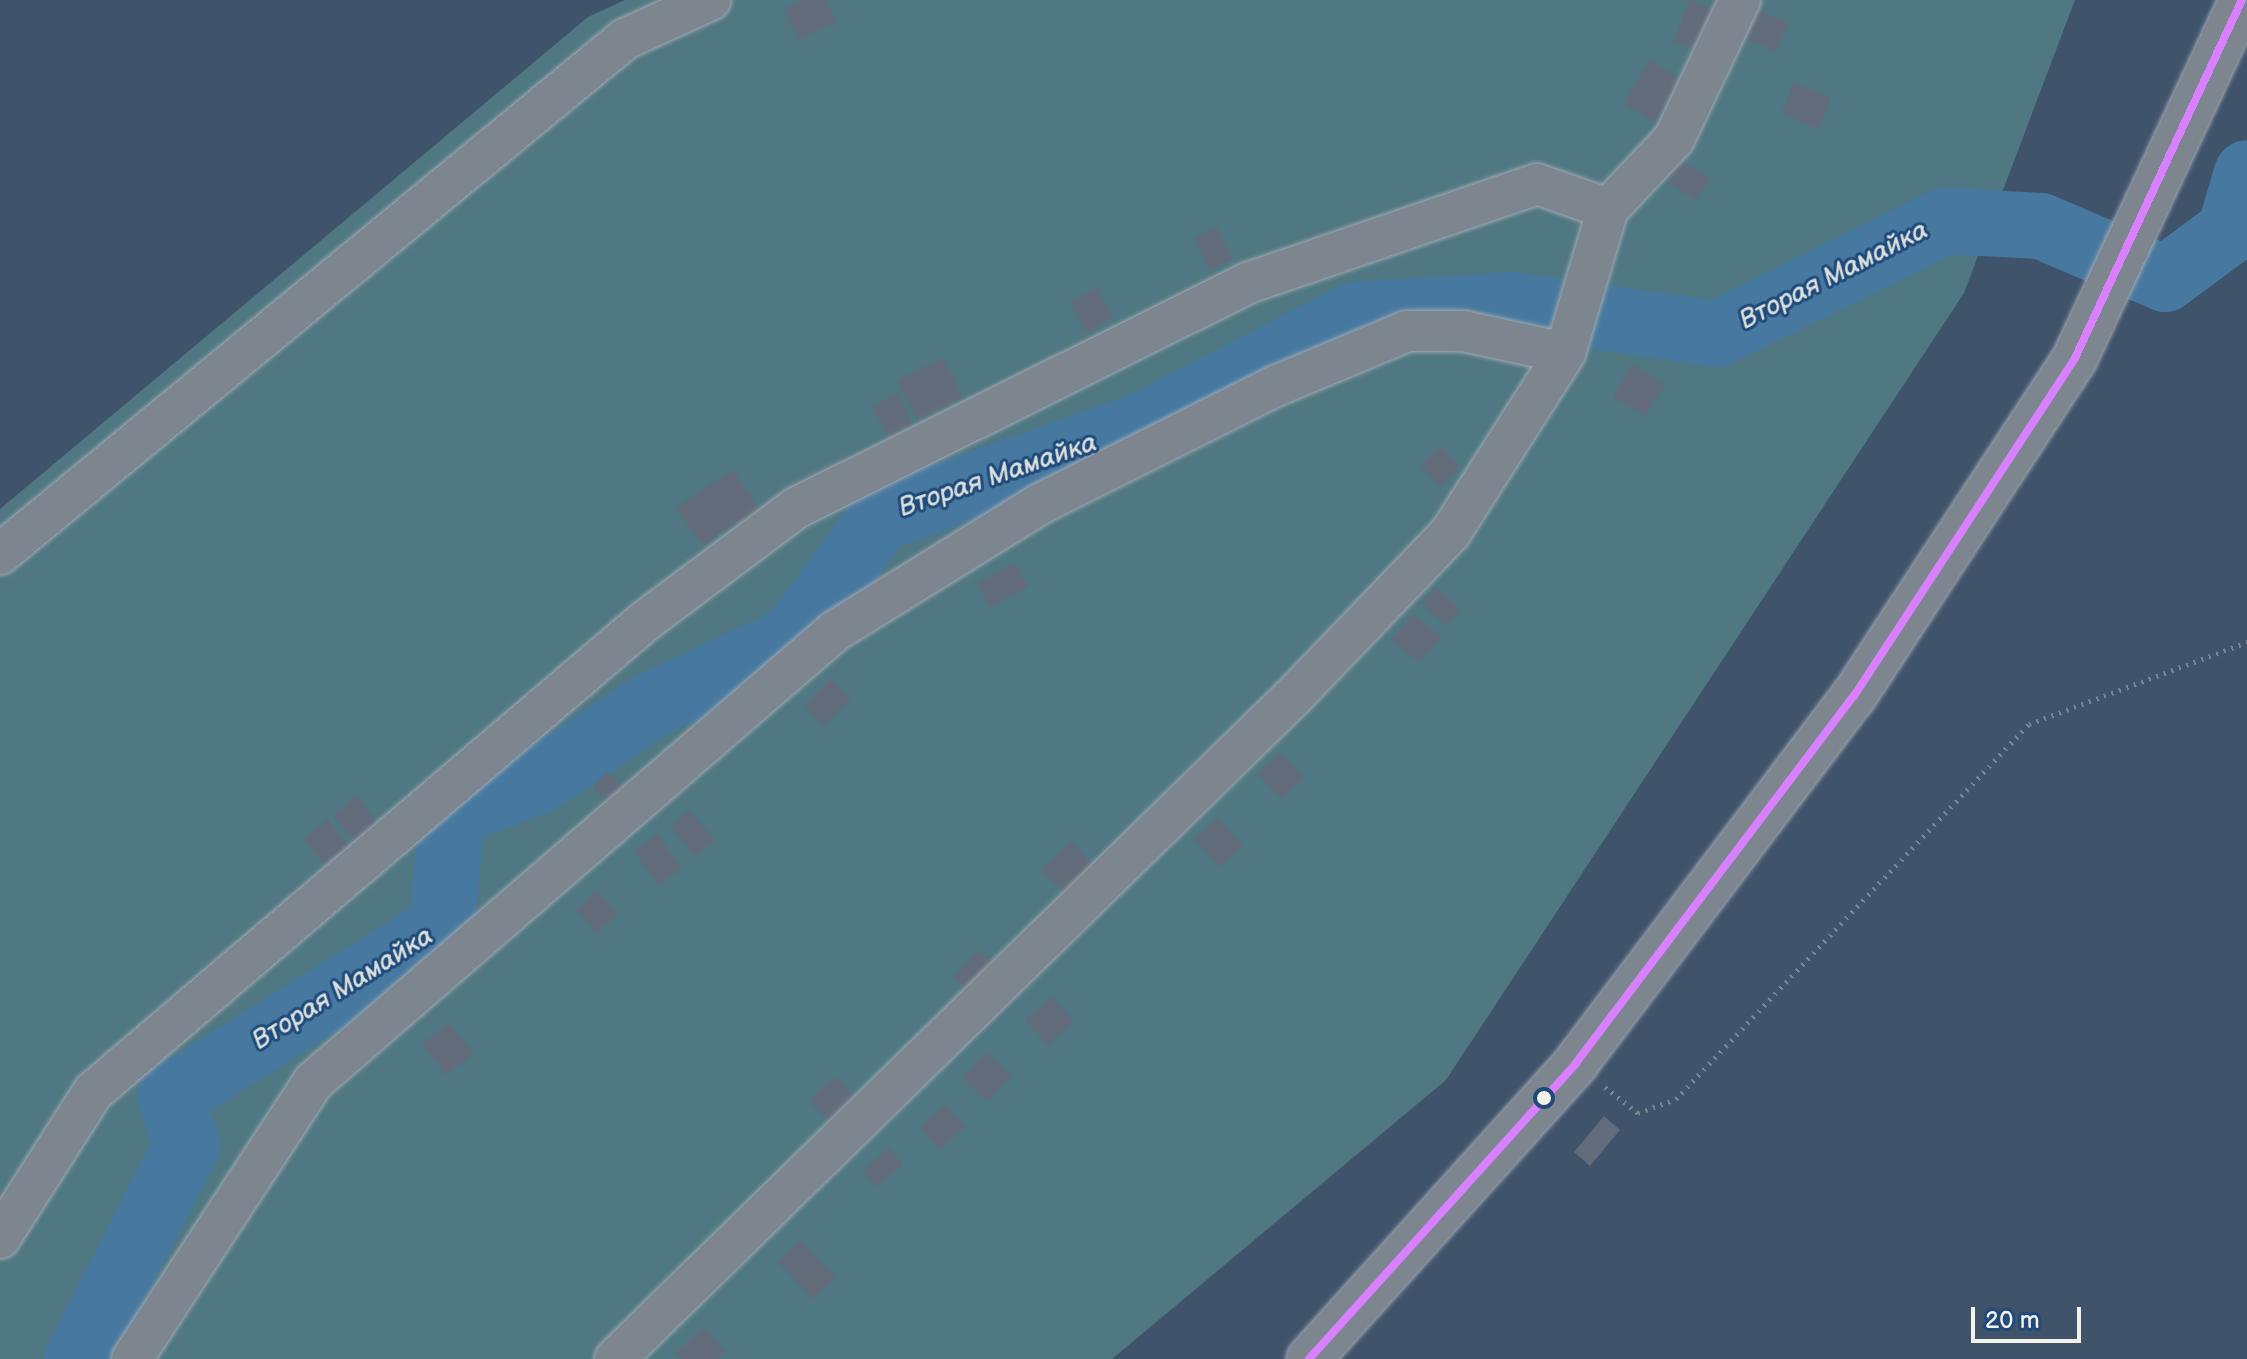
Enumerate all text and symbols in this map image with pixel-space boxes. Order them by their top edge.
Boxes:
water label: Вторая Мамайка [1735,215,1933,337]
water label: Вторая Мамайка [895,427,1101,525]
water label: Вторая Мамайка [247,921,439,1057]
unlabelled marker [1536,1090,1552,1106]
scale bar [1975,1291,2085,1341]
text: 20 m [1985,1306,2040,1335]

